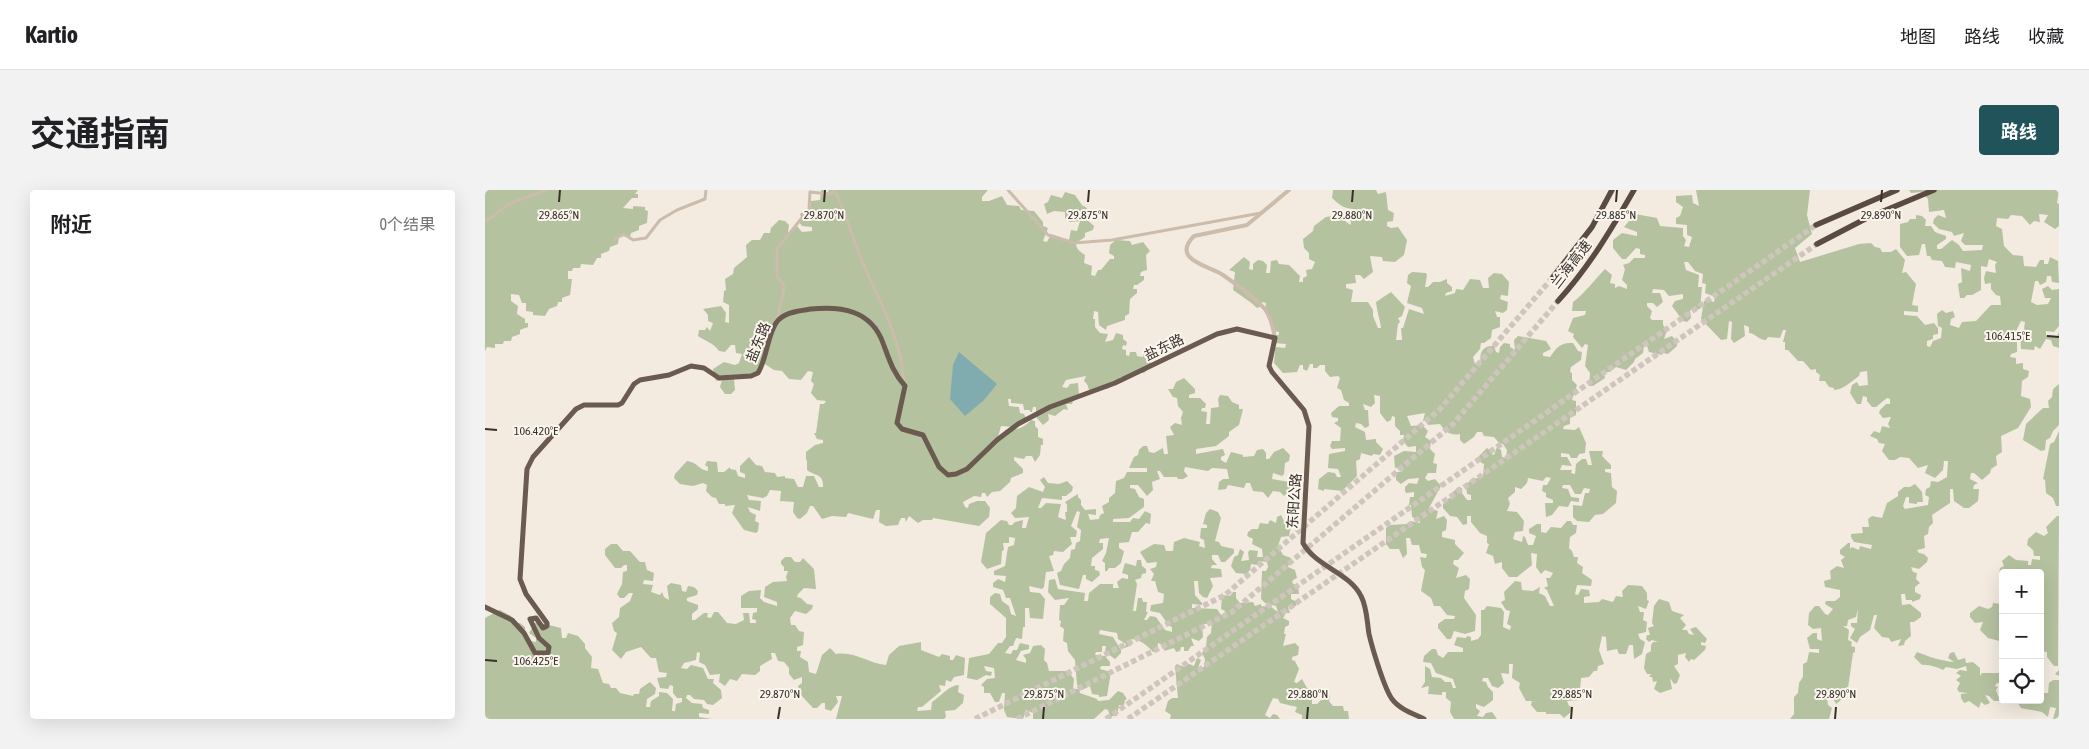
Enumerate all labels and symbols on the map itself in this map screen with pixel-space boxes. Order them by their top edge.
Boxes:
text: 29.865°N [539,208,579,222]
text: 29.870°N [804,208,844,222]
text: 29.875°N [1068,208,1108,222]
text: 29.880°N [1332,208,1372,222]
text: 29.885°N [1596,208,1636,222]
text: 29.890°N [1861,208,1901,222]
street label: 兰海高速 [1547,237,1595,291]
street label: 盐东路 [743,320,773,364]
text: 106.415°E [1986,329,2030,343]
street label: 盐东路 [1142,331,1186,363]
text: 106.420°E [514,424,558,438]
street label: 东阳公路 [1284,473,1304,529]
text: 106.425°E [514,654,558,668]
text: 29.870°N [760,687,800,701]
text: 29.875°N [1024,687,1064,701]
text: 29.880°N [1288,687,1328,701]
text: 29.885°N [1552,687,1592,701]
text: 29.890°N [1816,687,1856,701]

